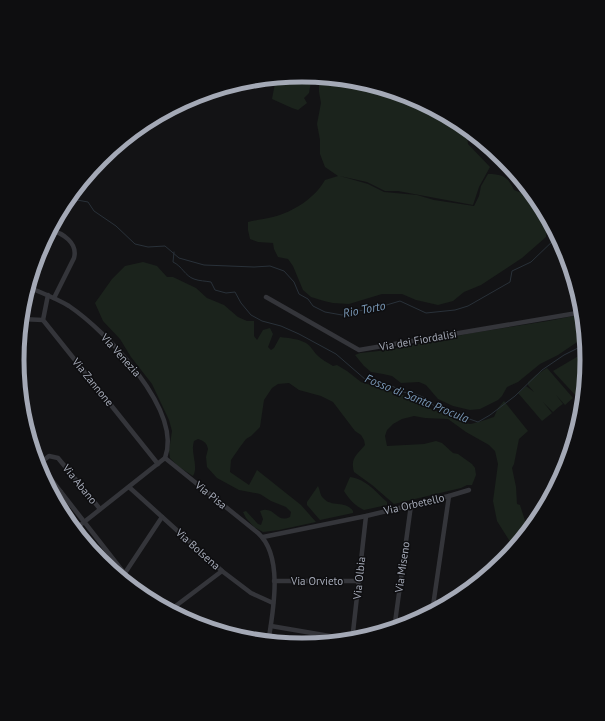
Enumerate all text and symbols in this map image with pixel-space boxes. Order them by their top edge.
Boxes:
water label: Rio Torto [341,298,387,320]
street label: Via dei Fiordalisi [377,326,458,354]
street label: Via Venezia [97,330,144,379]
street label: Via Zannone [69,354,117,409]
water label: Fosso di Santa Procula [363,370,471,426]
street label: Via Abano [59,461,100,507]
street label: Via Pisa [192,477,230,512]
street label: Via Orbetello [381,490,446,518]
street label: Via Bolsena [172,525,223,573]
street label: Via Miseno [391,540,413,594]
street label: Via Olbia [350,556,368,601]
street label: Via Orvieto [290,574,343,588]

